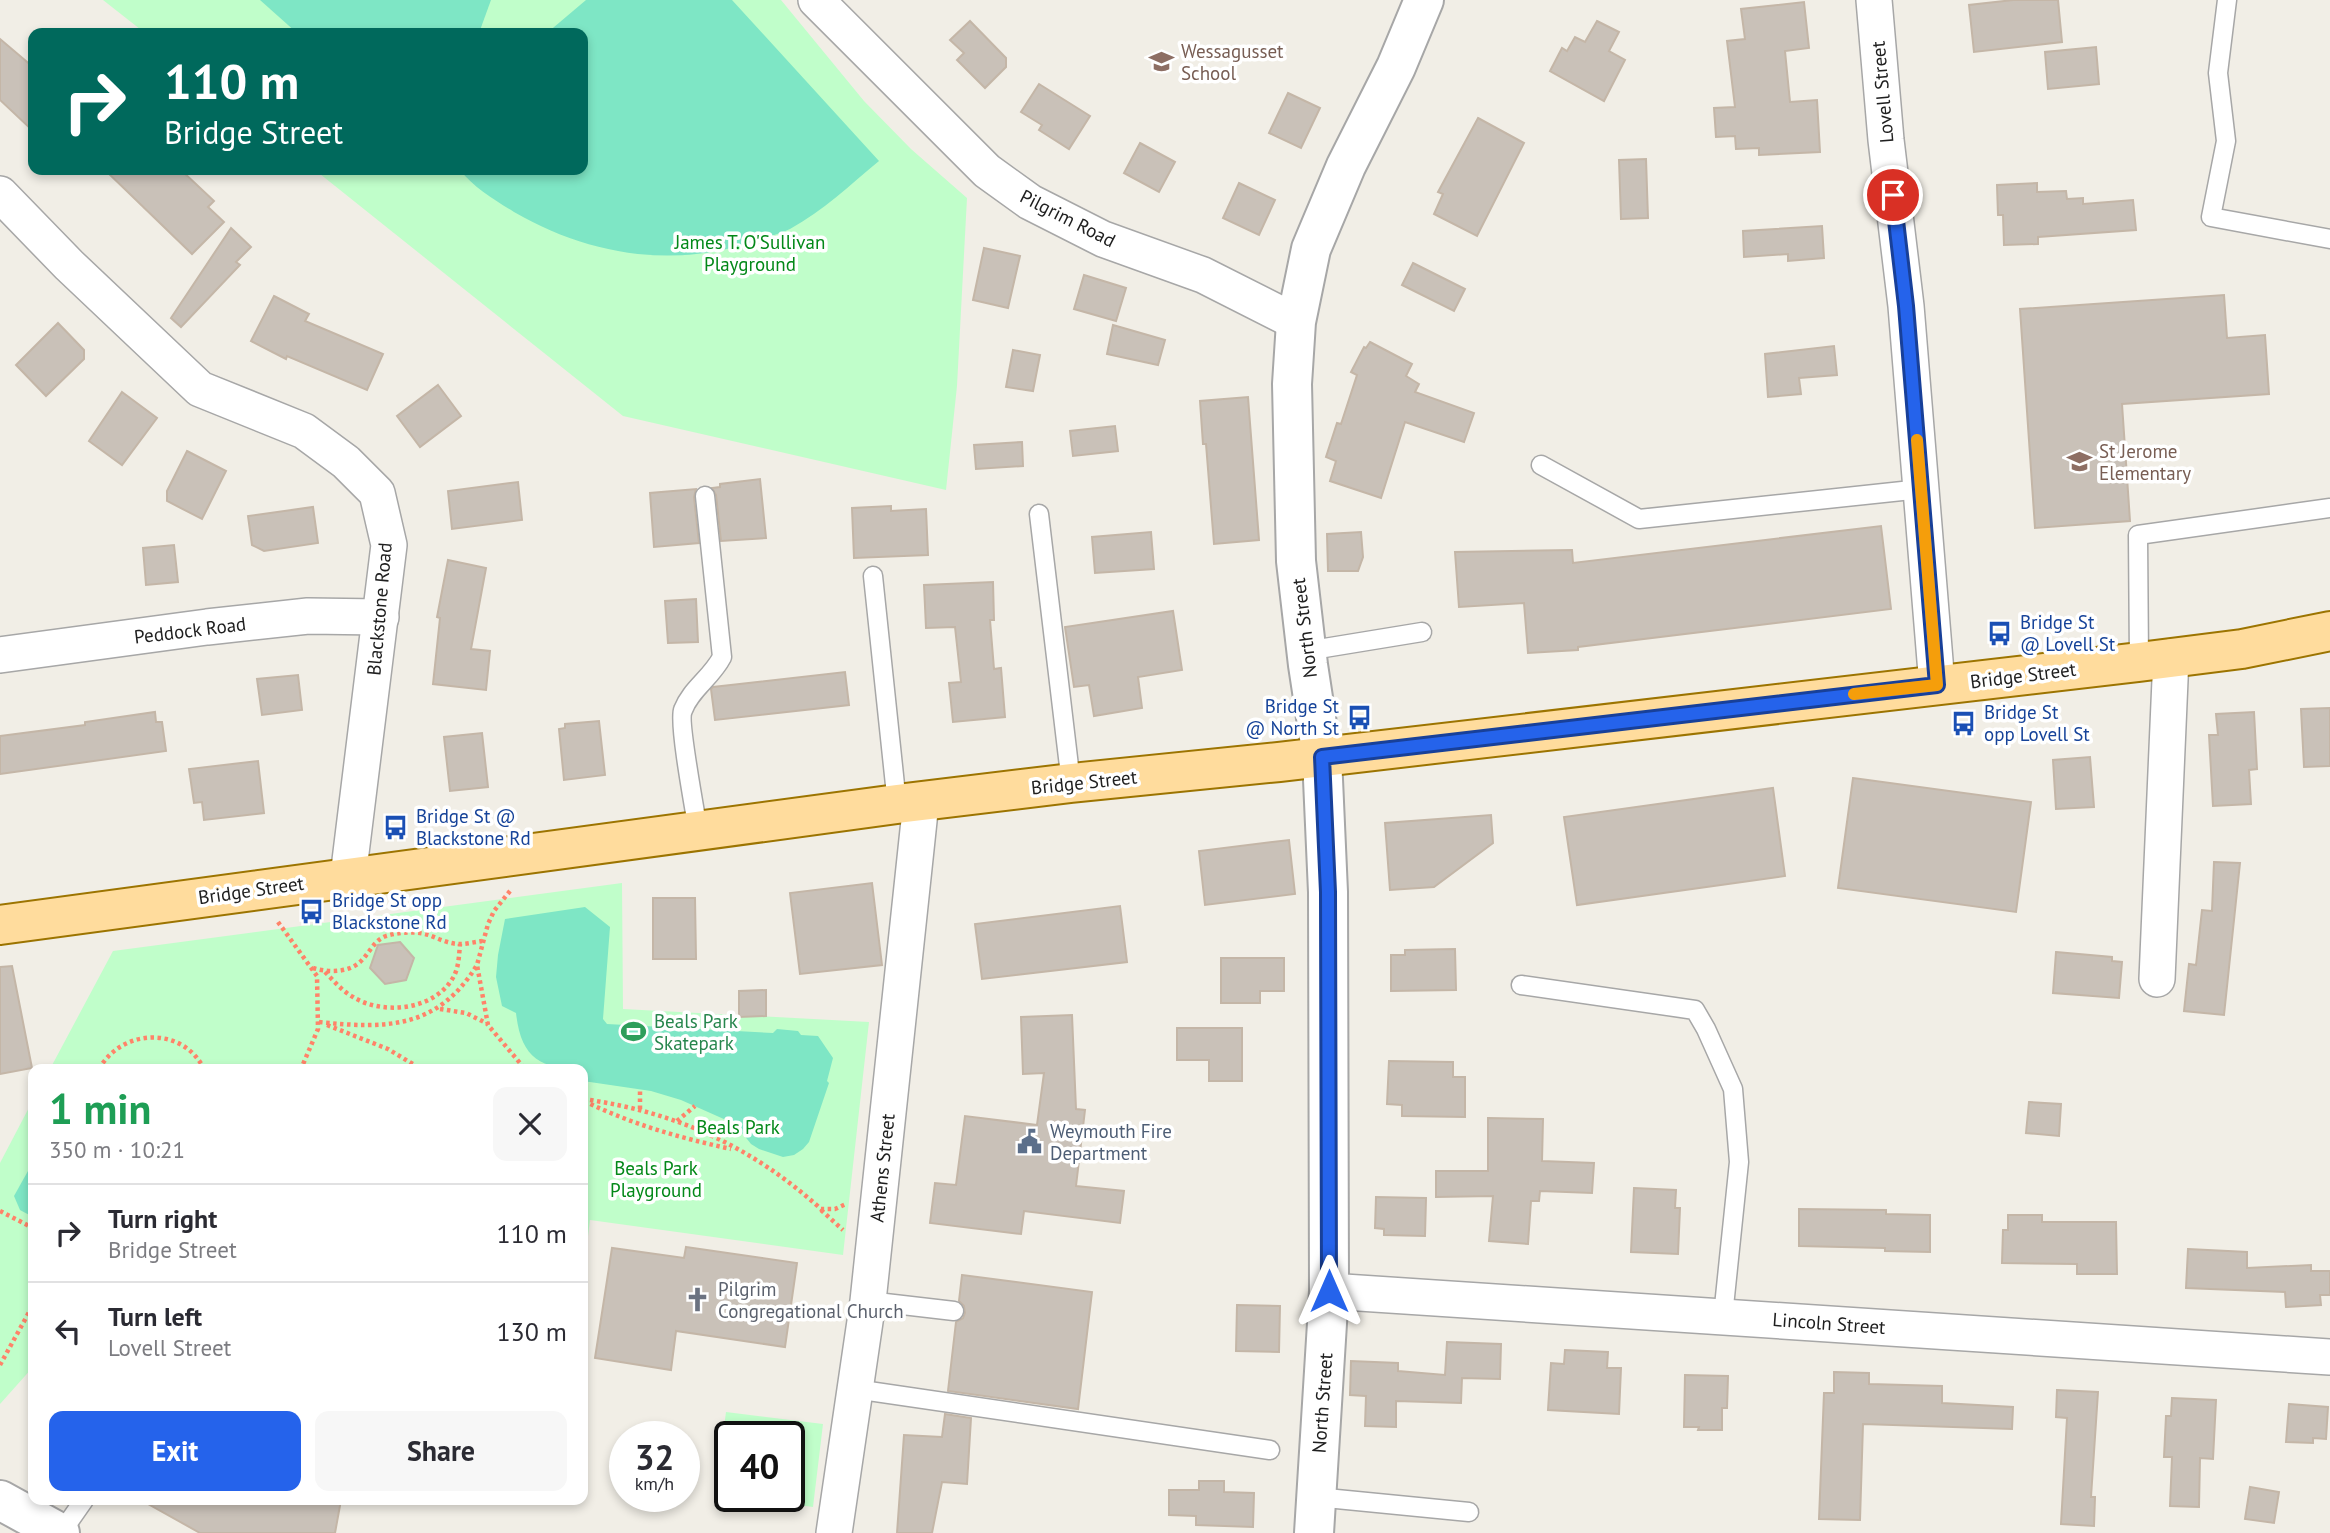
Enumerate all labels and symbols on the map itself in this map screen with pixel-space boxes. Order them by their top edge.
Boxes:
place label: Wessagusset School [1181,39,1284,85]
street label: Lovell Street [1866,40,1898,144]
school or university icon: Wessagusset School [1147,48,1175,76]
pin [1863,165,1923,225]
street label: Pilgrim Road [1016,184,1120,252]
park label: James T. O'Sullivan Playground [674,230,825,276]
place label: St Jerome Elementary [2099,439,2191,485]
school or university icon: St Jerome Elementary [2065,448,2093,476]
street label: Blackstone Road [361,541,397,677]
street label: North Street [1286,576,1322,679]
place label: Bridge St @ Lovell St [2020,610,2116,656]
street label: Peddock Road [133,611,247,649]
bus stop icon: Bridge St @ Lovell St [1986,619,2014,647]
street label: Bridge Street [1969,657,2078,693]
place label: Bridge St @ North St [1245,694,1340,740]
place label: Bridge St opp Lovell St [1984,700,2090,746]
bus stop icon: Bridge St @ North St [1345,703,1373,731]
bus stop icon: Bridge St opp Lovell St [1950,709,1978,737]
street label: Bridge Street [1030,764,1139,799]
place label: Bridge St @ Blackstone Rd [416,804,531,850]
bus stop icon: Bridge St @ Blackstone Rd [382,813,410,841]
street label: Bridge Street [197,871,306,909]
place label: Bridge St opp Blackstone Rd [332,888,447,934]
bus stop icon: Bridge St opp Blackstone Rd [298,897,326,925]
place label: Beals Park Skatepark [654,1009,738,1055]
sports icon: Beals Park Skatepark [620,1018,648,1046]
street label: Athens Street [864,1112,900,1224]
park label: Beals Park [696,1115,780,1139]
place label: Weymouth Fire Department [1050,1119,1172,1165]
public building icon: Weymouth Fire Department [1016,1128,1044,1156]
park label: Beals Park Playground [610,1156,702,1202]
position arrow [1292,1254,1366,1328]
place label: Pilgrim Congregational Church [718,1277,904,1323]
church icon: Pilgrim Congregational Church [684,1286,712,1314]
street label: Lincoln Street [1772,1307,1887,1339]
street label: North Street [1307,1352,1338,1454]
speed limit sign: 40 [714,1421,805,1512]

